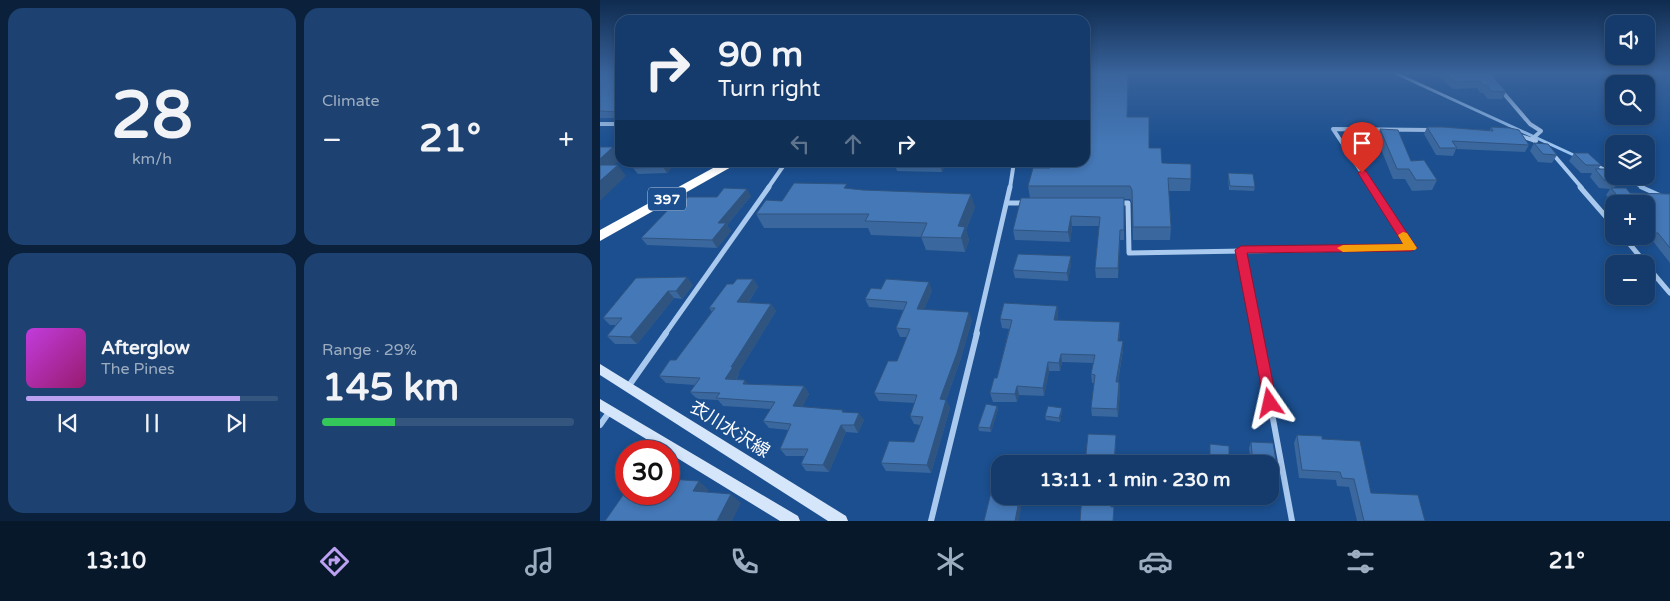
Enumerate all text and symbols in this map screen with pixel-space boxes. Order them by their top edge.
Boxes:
map controls [1605,15,1655,305]
button: sound [1605,15,1655,65]
text: 90 m [718,34,803,76]
icon: right [635,35,700,100]
button: search [1605,75,1655,125]
text: Turn right [718,76,820,102]
text: 28 [111,77,193,156]
text: Climate [322,91,380,111]
text: 21° [419,116,481,162]
pin [1341,122,1383,173]
text: − [322,123,342,157]
text: + [558,123,574,157]
icon: arrive [1348,129,1376,157]
icon: left [786,130,814,158]
icon: ahead [839,130,867,158]
icon: right [892,130,920,158]
button: layers [1605,135,1655,185]
text: km/h [132,149,172,169]
road number: 397 [648,188,686,210]
button: + [1605,195,1655,245]
button: − [1605,255,1655,305]
text: Afterglow [101,337,190,359]
text: Range · 29% [322,340,417,360]
text: The Pines [101,359,175,379]
text: 145 km [322,365,459,411]
position arrow [1243,376,1295,428]
street label: 衣川水沢線 [686,396,774,462]
icon: previous [54,409,82,437]
icon: pause [138,409,166,437]
icon: next [222,409,250,437]
speed limit sign: 30 [615,440,680,505]
text: 13:11 · 1 min · 230 m [1039,469,1231,491]
icon: directions [317,544,352,579]
icon: music [522,544,557,579]
icon: phone [727,544,762,579]
icon: climate [933,544,968,579]
icon: car [1138,544,1173,579]
icon: filters [1343,544,1378,579]
text: 13:10 [85,548,146,574]
text: 21° [1549,548,1585,574]

